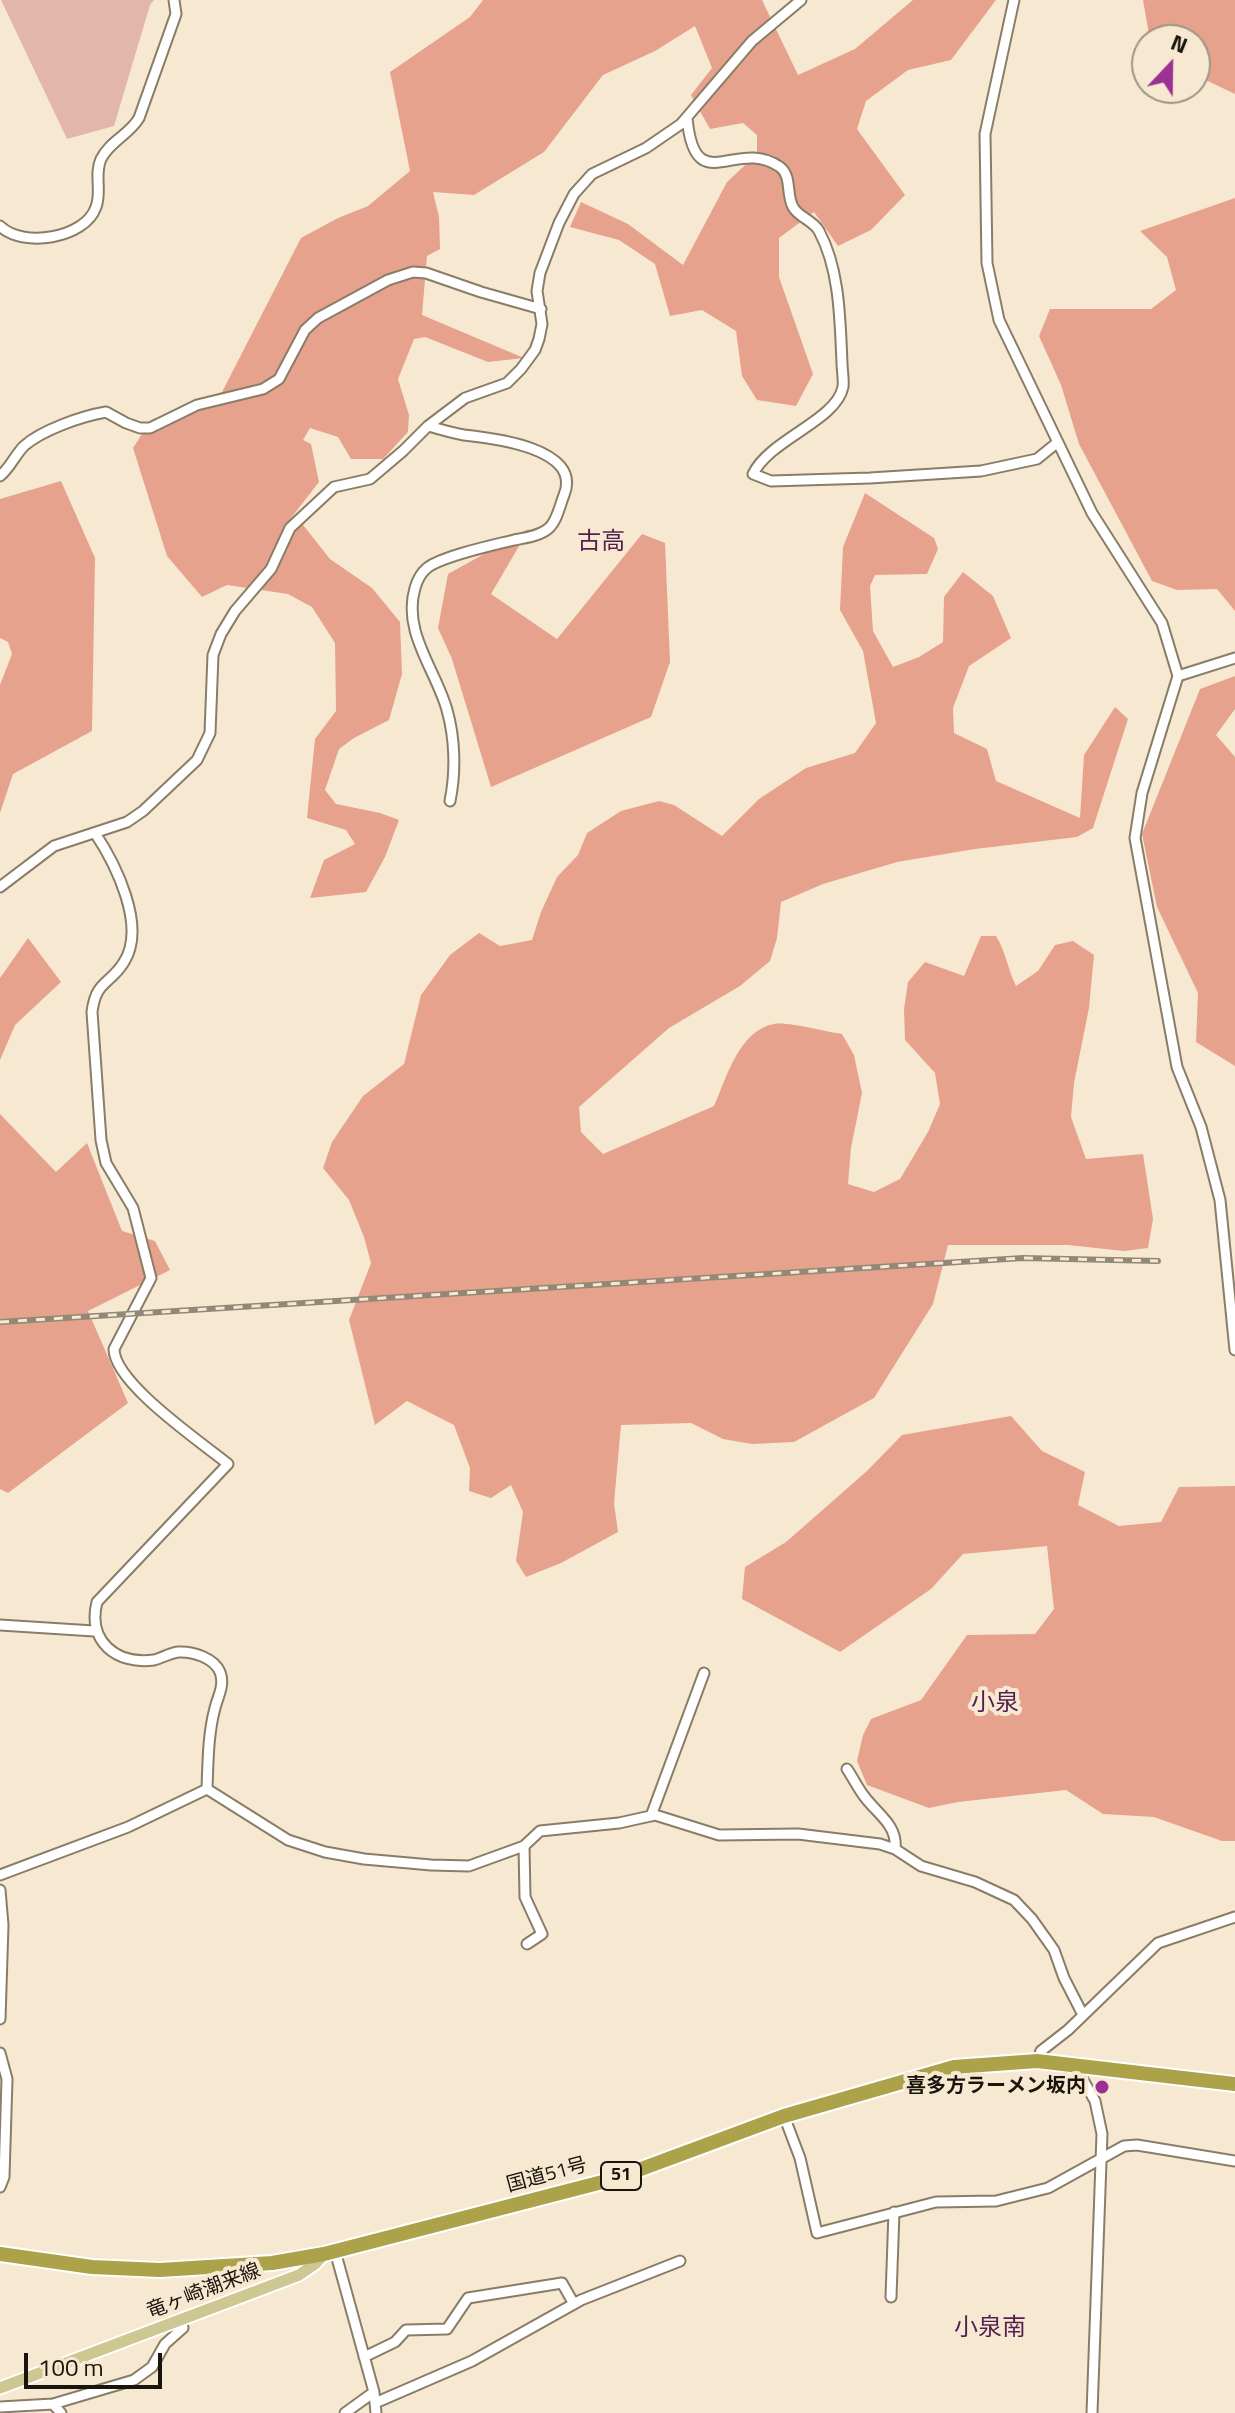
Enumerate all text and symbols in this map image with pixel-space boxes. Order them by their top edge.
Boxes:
north arrow [1131,24,1211,104]
text: N [1166,25,1193,62]
district label: 古高 [577,529,625,557]
district label: 小泉 [971,1690,1019,1718]
place label: 喜多方ラーメン坂内 [906,2075,1086,2099]
marker: 喜多方ラーメン坂内 [1093,2078,1111,2096]
street label: 国道51号 [504,2154,590,2198]
road number: 51 [601,2162,641,2190]
street label: 竜ヶ崎潮来線 [144,2259,264,2325]
district label: 小泉南 [954,2315,1026,2343]
scale bar [28,2337,166,2387]
text: 100 m [38,2349,104,2385]

